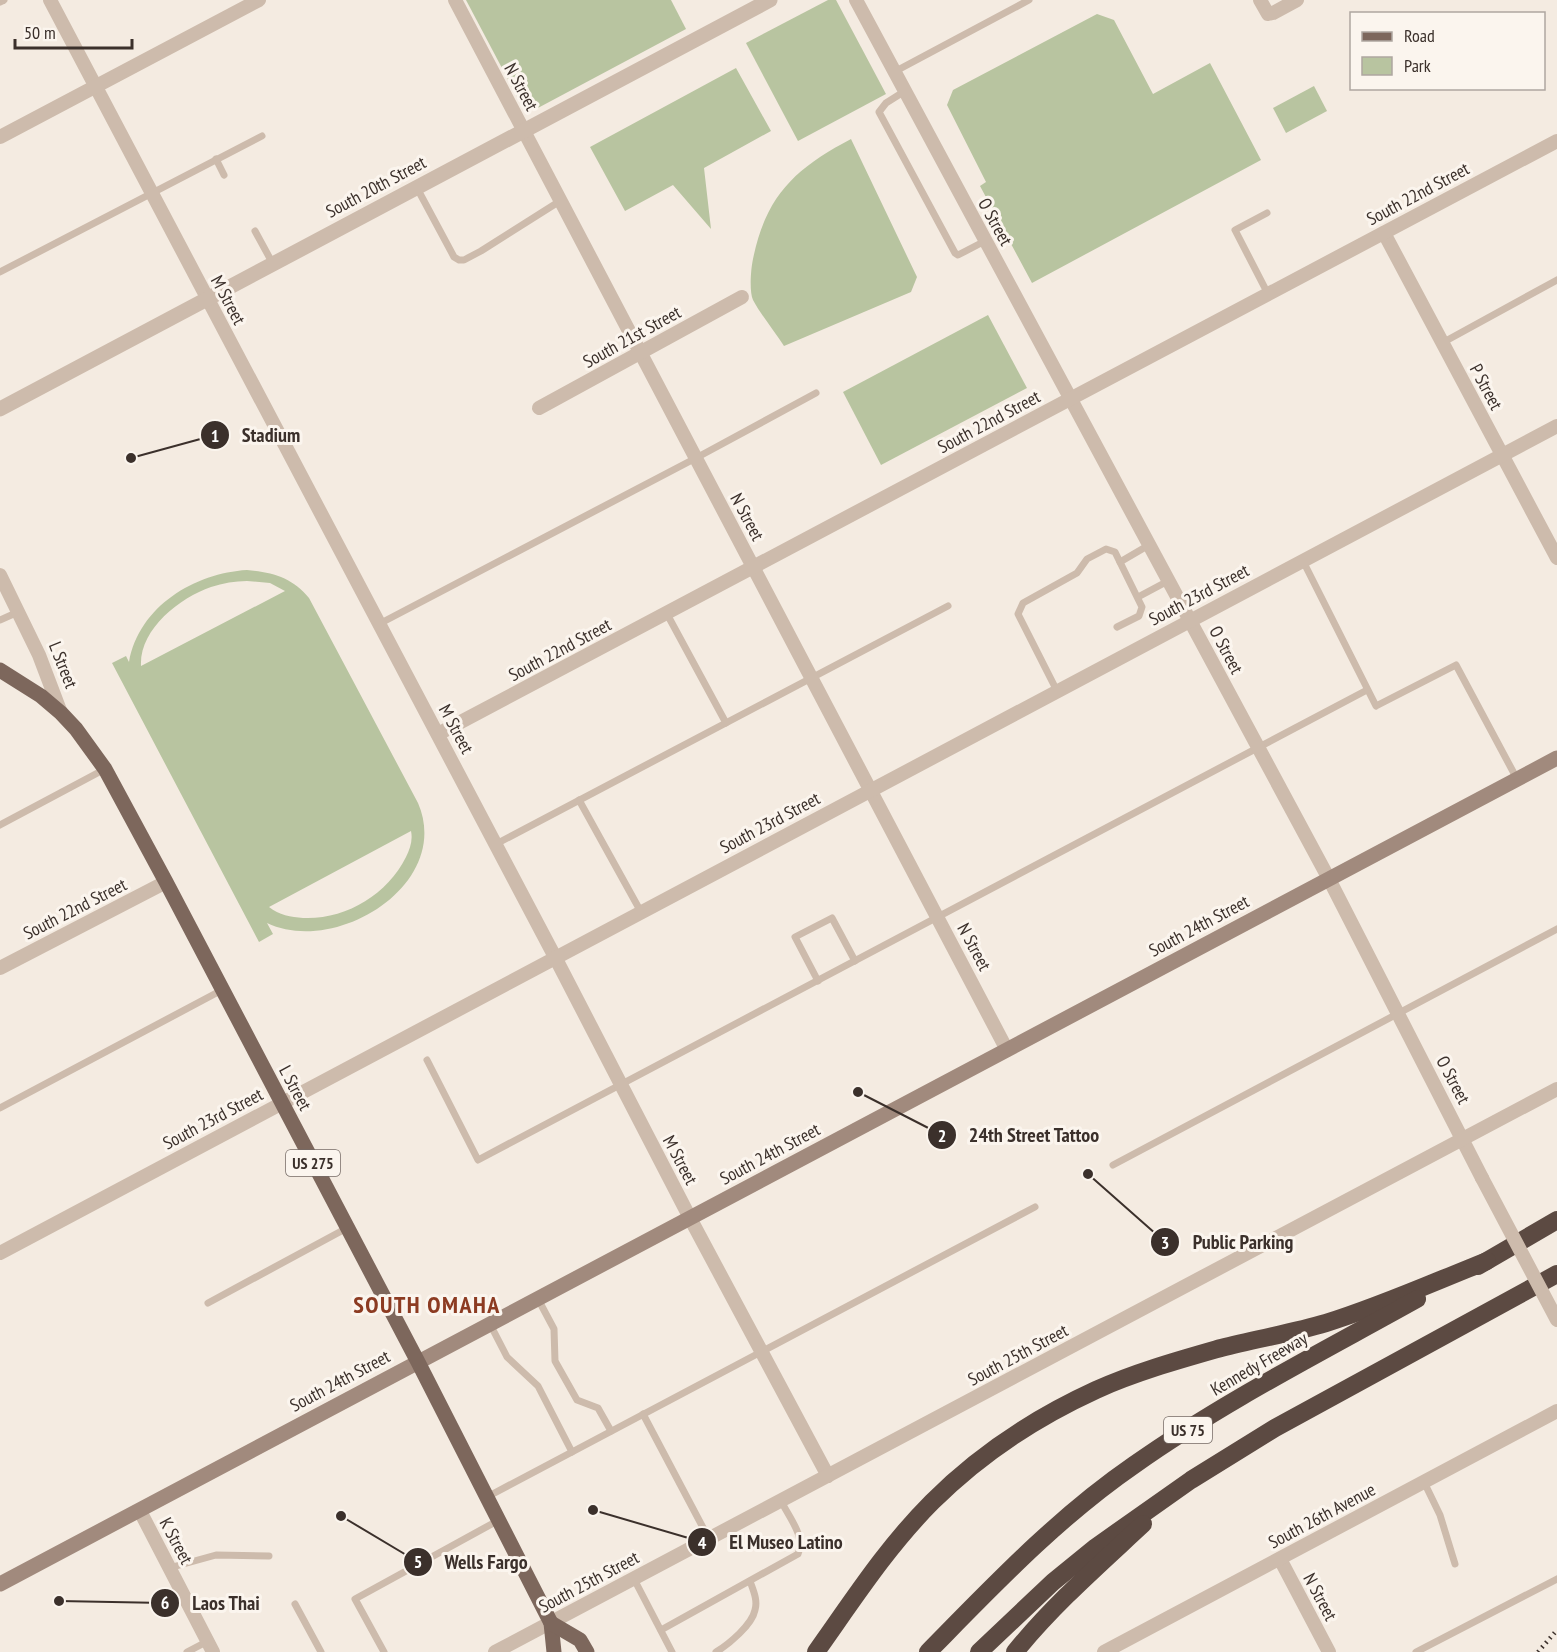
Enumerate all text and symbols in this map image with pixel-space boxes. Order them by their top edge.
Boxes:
scale bar [15,12,132,50]
legend [1350,12,1545,90]
text: 50 m [24,21,56,44]
text: Road [1404,24,1435,47]
text: Park [1404,54,1431,77]
street label: N Street [499,59,544,115]
street label: South 20th Street [322,151,430,223]
street label: South 22nd Street [1363,157,1473,230]
street label: O Street [973,194,1018,250]
street label: M Street [206,271,251,328]
street label: South 21st Street [579,300,685,373]
street label: P Street [1465,360,1508,414]
street label: South 22nd Street [934,385,1044,458]
callout: Stadium [200,416,313,454]
text: Stadium [242,422,300,448]
text: 1 [211,424,219,447]
street label: N Street [725,489,770,545]
street label: South 23rd Street [1145,559,1253,631]
street label: South 22nd Street [505,613,615,686]
street label: O Street [1204,622,1249,678]
street label: L Street [44,638,83,691]
street label: M Street [434,700,479,757]
street label: South 23rd Street [716,787,824,859]
street label: South 22nd Street [19,873,130,944]
street label: South 24th Street [1145,890,1253,962]
street label: N Street [952,919,997,975]
street label: O Street [1431,1052,1476,1108]
street label: L Street [274,1061,317,1114]
street label: South 23rd Street [159,1083,267,1155]
callout: 24th Street Tattoo [927,1116,1112,1154]
street label: South 24th Street [716,1118,824,1190]
text: 24th Street Tattoo [969,1122,1099,1148]
text: 2 [938,1124,946,1147]
street label: M Street [658,1131,703,1188]
road number: US 275 [286,1150,340,1176]
callout: Public Parking [1150,1223,1305,1261]
text: Public Parking [1193,1229,1293,1255]
text: 3 [1161,1231,1169,1254]
district label: SOUTH OMAHA [353,1289,501,1320]
street label: South 25th Street [964,1319,1072,1391]
street label: Kennedy Freeway [1206,1326,1312,1401]
street label: South 24th Street [286,1345,394,1417]
road number: US 75 [1164,1417,1212,1443]
street label: South 26th Avenue [1264,1478,1379,1553]
street label: K Street [155,1513,198,1568]
callout: El Museo Latino [687,1523,854,1561]
text: El Museo Latino [729,1529,843,1555]
text: 4 [698,1531,707,1554]
callout: Wells Fargo [403,1543,540,1581]
street label: South 25th Street [535,1546,643,1618]
text: Wells Fargo [443,1549,528,1575]
text: 5 [414,1550,422,1573]
street label: N Street [1298,1569,1343,1625]
callout: Laos Thai [150,1584,272,1622]
text: Laos Thai [192,1590,260,1616]
text: 6 [161,1591,169,1614]

